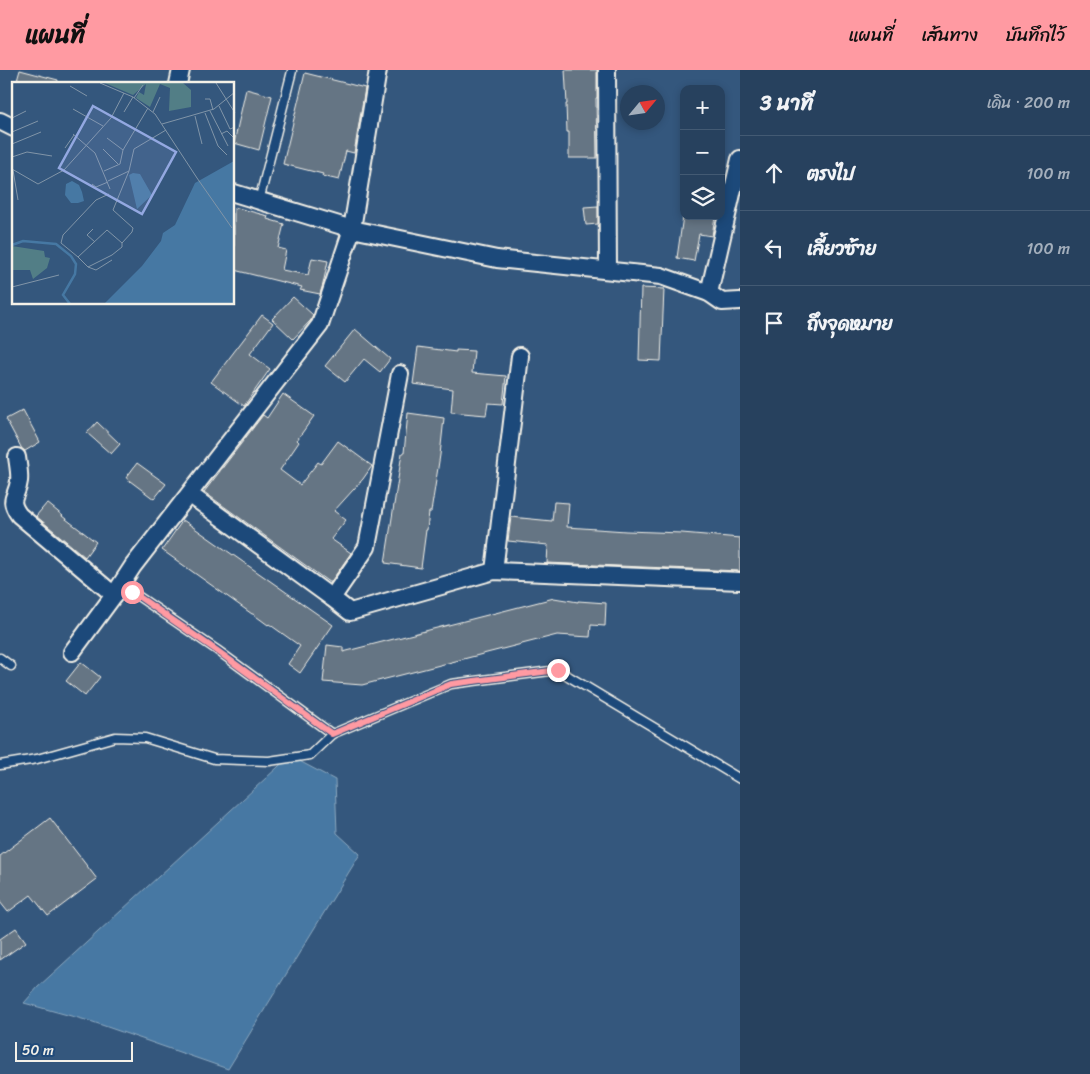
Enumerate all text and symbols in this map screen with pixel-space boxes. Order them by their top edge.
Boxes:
text: แผนที่ [25,14,85,56]
text: แผนที่ [848,19,893,51]
text: เส้นทาง [921,19,978,51]
text: บันทึกไว้ [1006,19,1065,51]
inset map [12,82,235,305]
text: 3 นาที [760,84,813,122]
north arrow [620,85,665,130]
map controls [680,85,725,220]
button: + [680,85,725,130]
text: เดิน · 200 m [987,88,1070,117]
button: − [680,130,725,175]
text: ตรงไป [807,157,855,190]
icon: ahead [760,159,788,187]
text: 100 m [1026,159,1070,188]
button: layers [680,175,725,220]
text: เลี้ยวซ้าย [807,232,876,265]
icon: left [760,234,788,262]
text: 100 m [1026,234,1070,263]
text: ถึงจุดหมาย [807,307,893,340]
icon: arrive [760,309,788,337]
route start [121,581,144,604]
route end [547,659,570,682]
text: 50 m [22,1038,54,1063]
scale bar [15,1039,132,1062]

